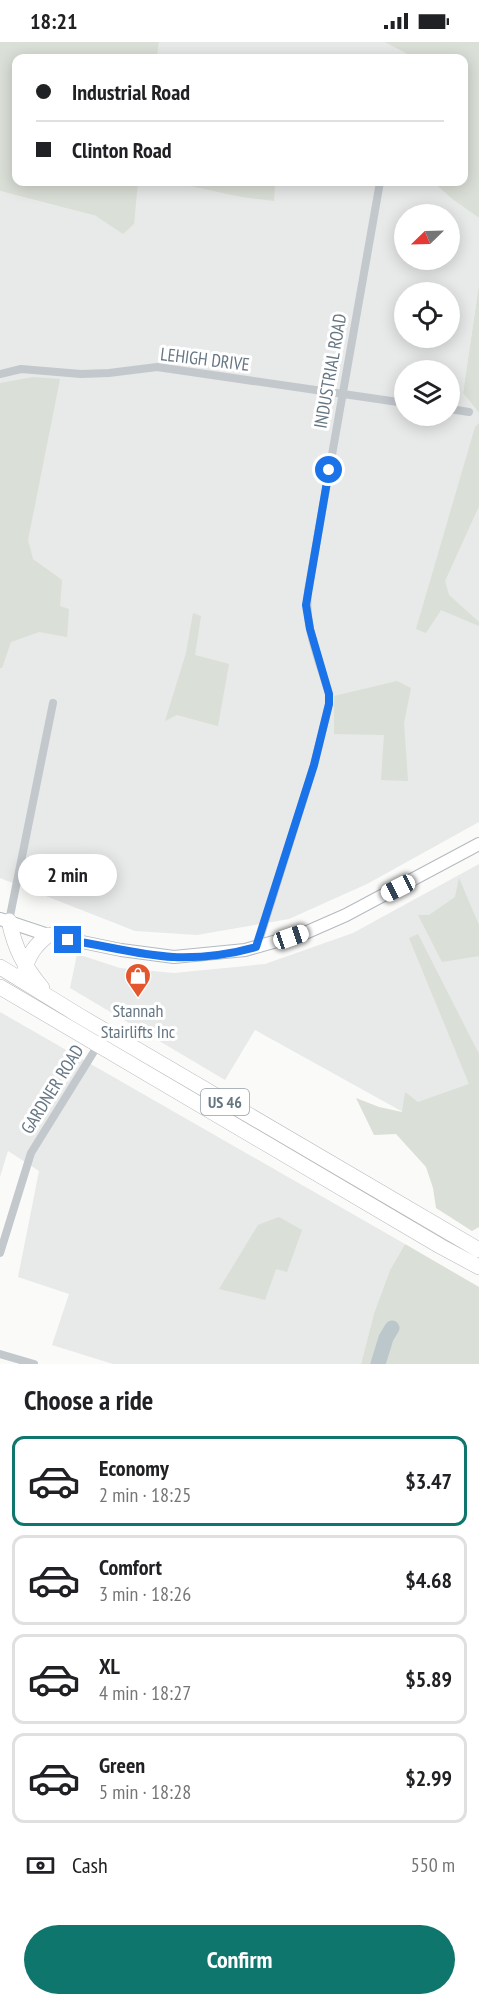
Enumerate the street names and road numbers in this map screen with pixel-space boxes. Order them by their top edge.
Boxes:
street label: INDUSTRIAL ROAD [309,312,351,430]
street label: LEHIGH DRIVE [159,342,251,376]
street label: GARDNER ROAD [16,1040,88,1138]
road number: US 46 [201,1089,249,1115]

